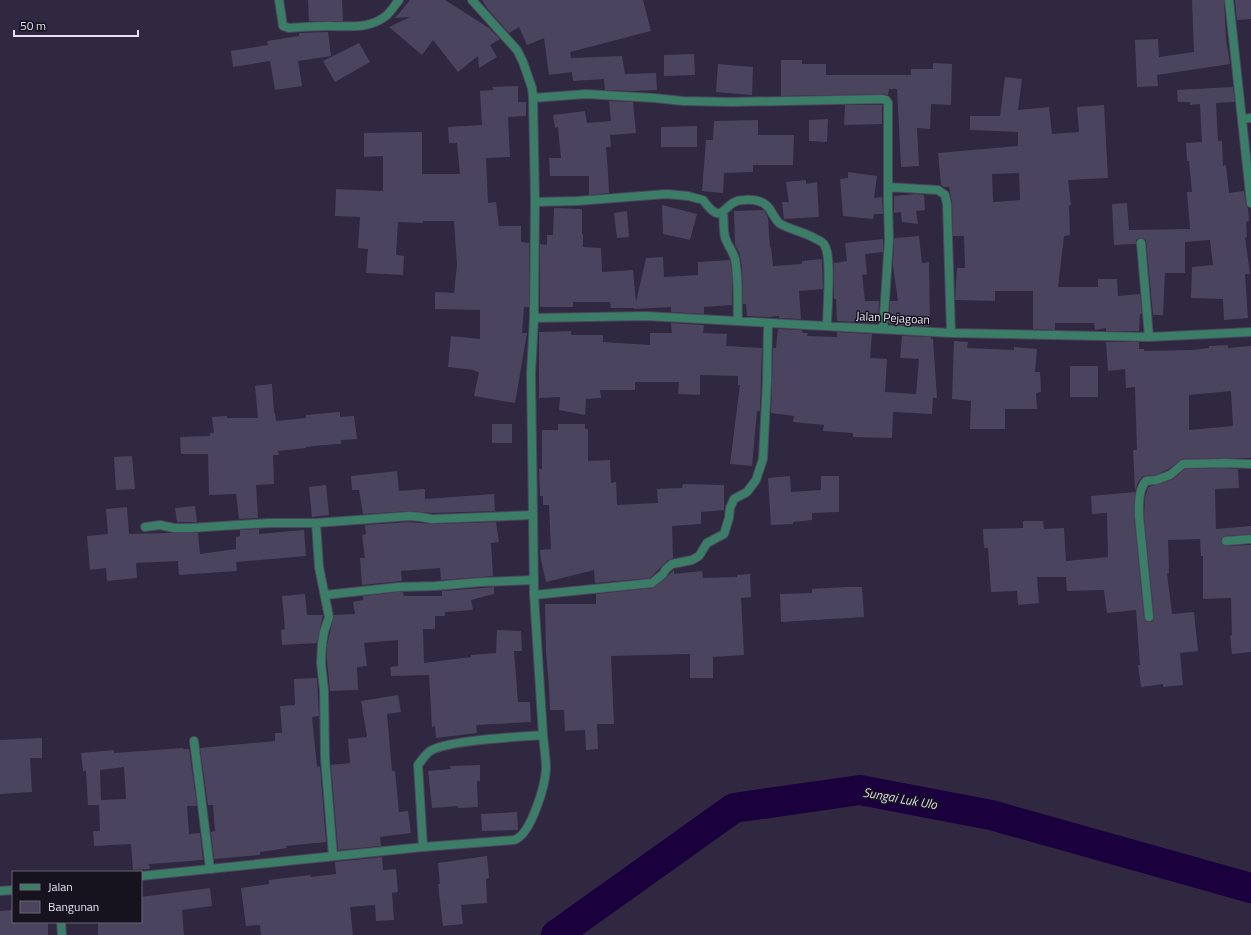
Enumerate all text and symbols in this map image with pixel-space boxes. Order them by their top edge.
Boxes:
scale bar [14,12,138,38]
text: 50 m [20,16,46,35]
street label: Jalan Pejagoan [856,306,931,329]
water label: Sungai Luk Ulo [861,782,939,814]
legend [12,871,142,923]
text: Jalan [48,877,73,896]
text: Bangunan [48,897,99,916]

